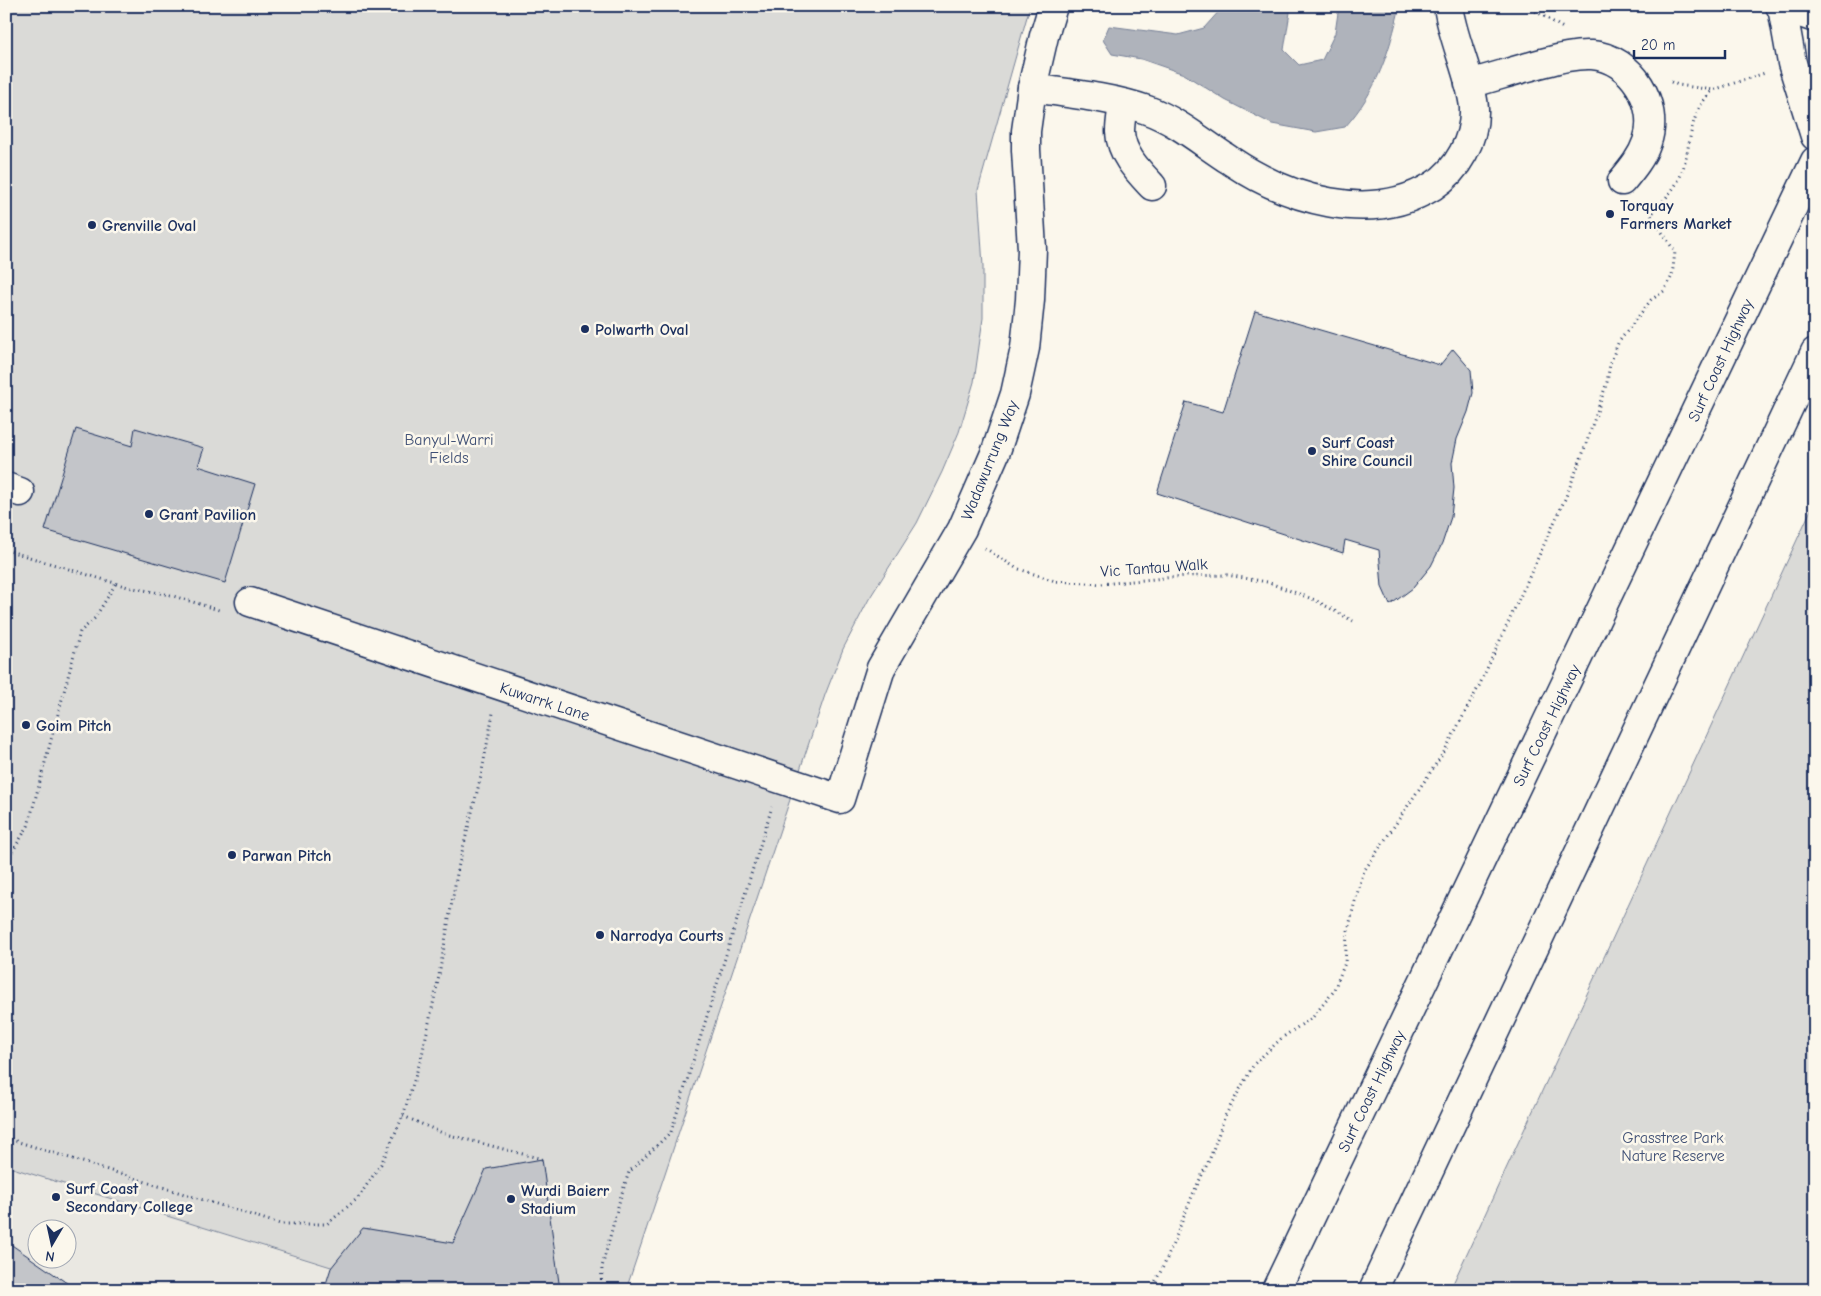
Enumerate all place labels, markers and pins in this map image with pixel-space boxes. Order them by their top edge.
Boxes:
place label: Torquay Farmers Market [1620,197,1732,233]
marker: Torquay Farmers Market [1604,208,1616,220]
place label: Grenville Oval [102,217,196,235]
marker: Grenville Oval [86,219,98,231]
place label: Polwarth Oval [595,321,688,339]
marker: Polwarth Oval [579,323,591,335]
place label: Surf Coast Shire Council [1322,434,1413,470]
marker: Surf Coast Shire Council [1306,445,1318,457]
place label: Grant Pavilion [159,506,256,524]
marker: Grant Pavilion [143,508,155,520]
place label: Goim Pitch [36,717,111,735]
marker: Goim Pitch [20,719,32,731]
place label: Parwan Pitch [242,847,331,865]
marker: Parwan Pitch [226,849,238,861]
place label: Narrodya Courts [610,927,724,945]
marker: Narrodya Courts [594,929,606,941]
place label: Surf Coast Secondary College [66,1180,193,1216]
place label: Wurdi Baierr Stadium [521,1182,610,1218]
marker: Surf Coast Secondary College [50,1191,62,1203]
marker: Wurdi Baierr Stadium [505,1193,517,1205]

